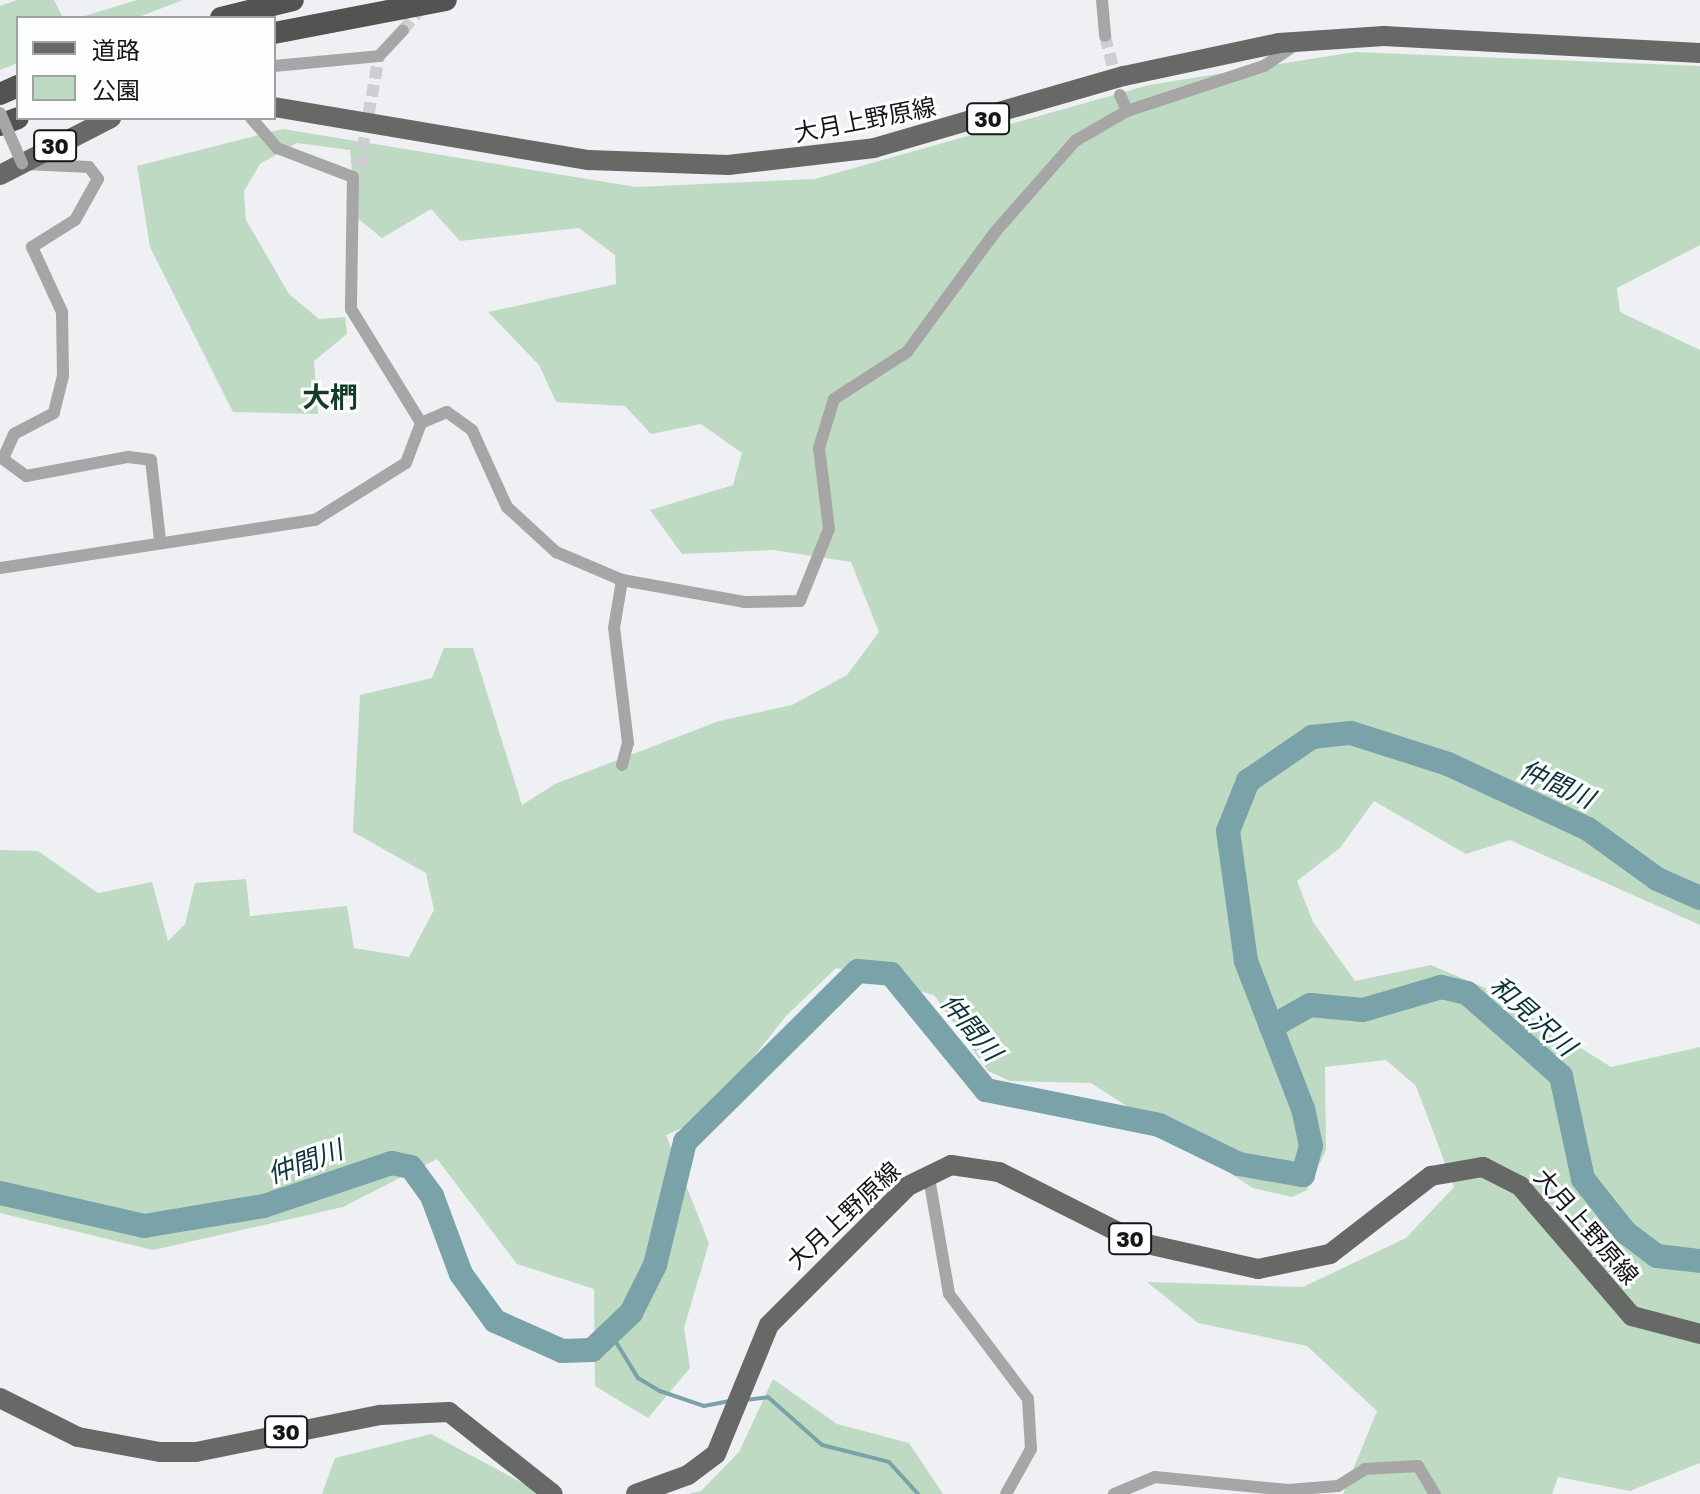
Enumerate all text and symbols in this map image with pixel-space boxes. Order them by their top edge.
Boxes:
legend [16,16,276,120]
text: 道路 [92,35,140,64]
text: 公園 [92,75,140,104]
street label: 大月上野原線 [792,91,938,147]
road number: 30 [966,101,1010,137]
road number: 30 [33,128,77,164]
district label: 大椚 [302,380,358,414]
water label: 仲間川 [1515,753,1599,815]
water label: 和見沢川 [1484,970,1582,1062]
water label: 仲間川 [934,987,1008,1067]
water label: 仲間川 [263,1134,347,1190]
street label: 大月上野原線 [781,1155,905,1275]
street label: 大月上野原線 [1529,1162,1645,1290]
road number: 30 [1108,1221,1152,1257]
road number: 30 [264,1414,308,1450]

